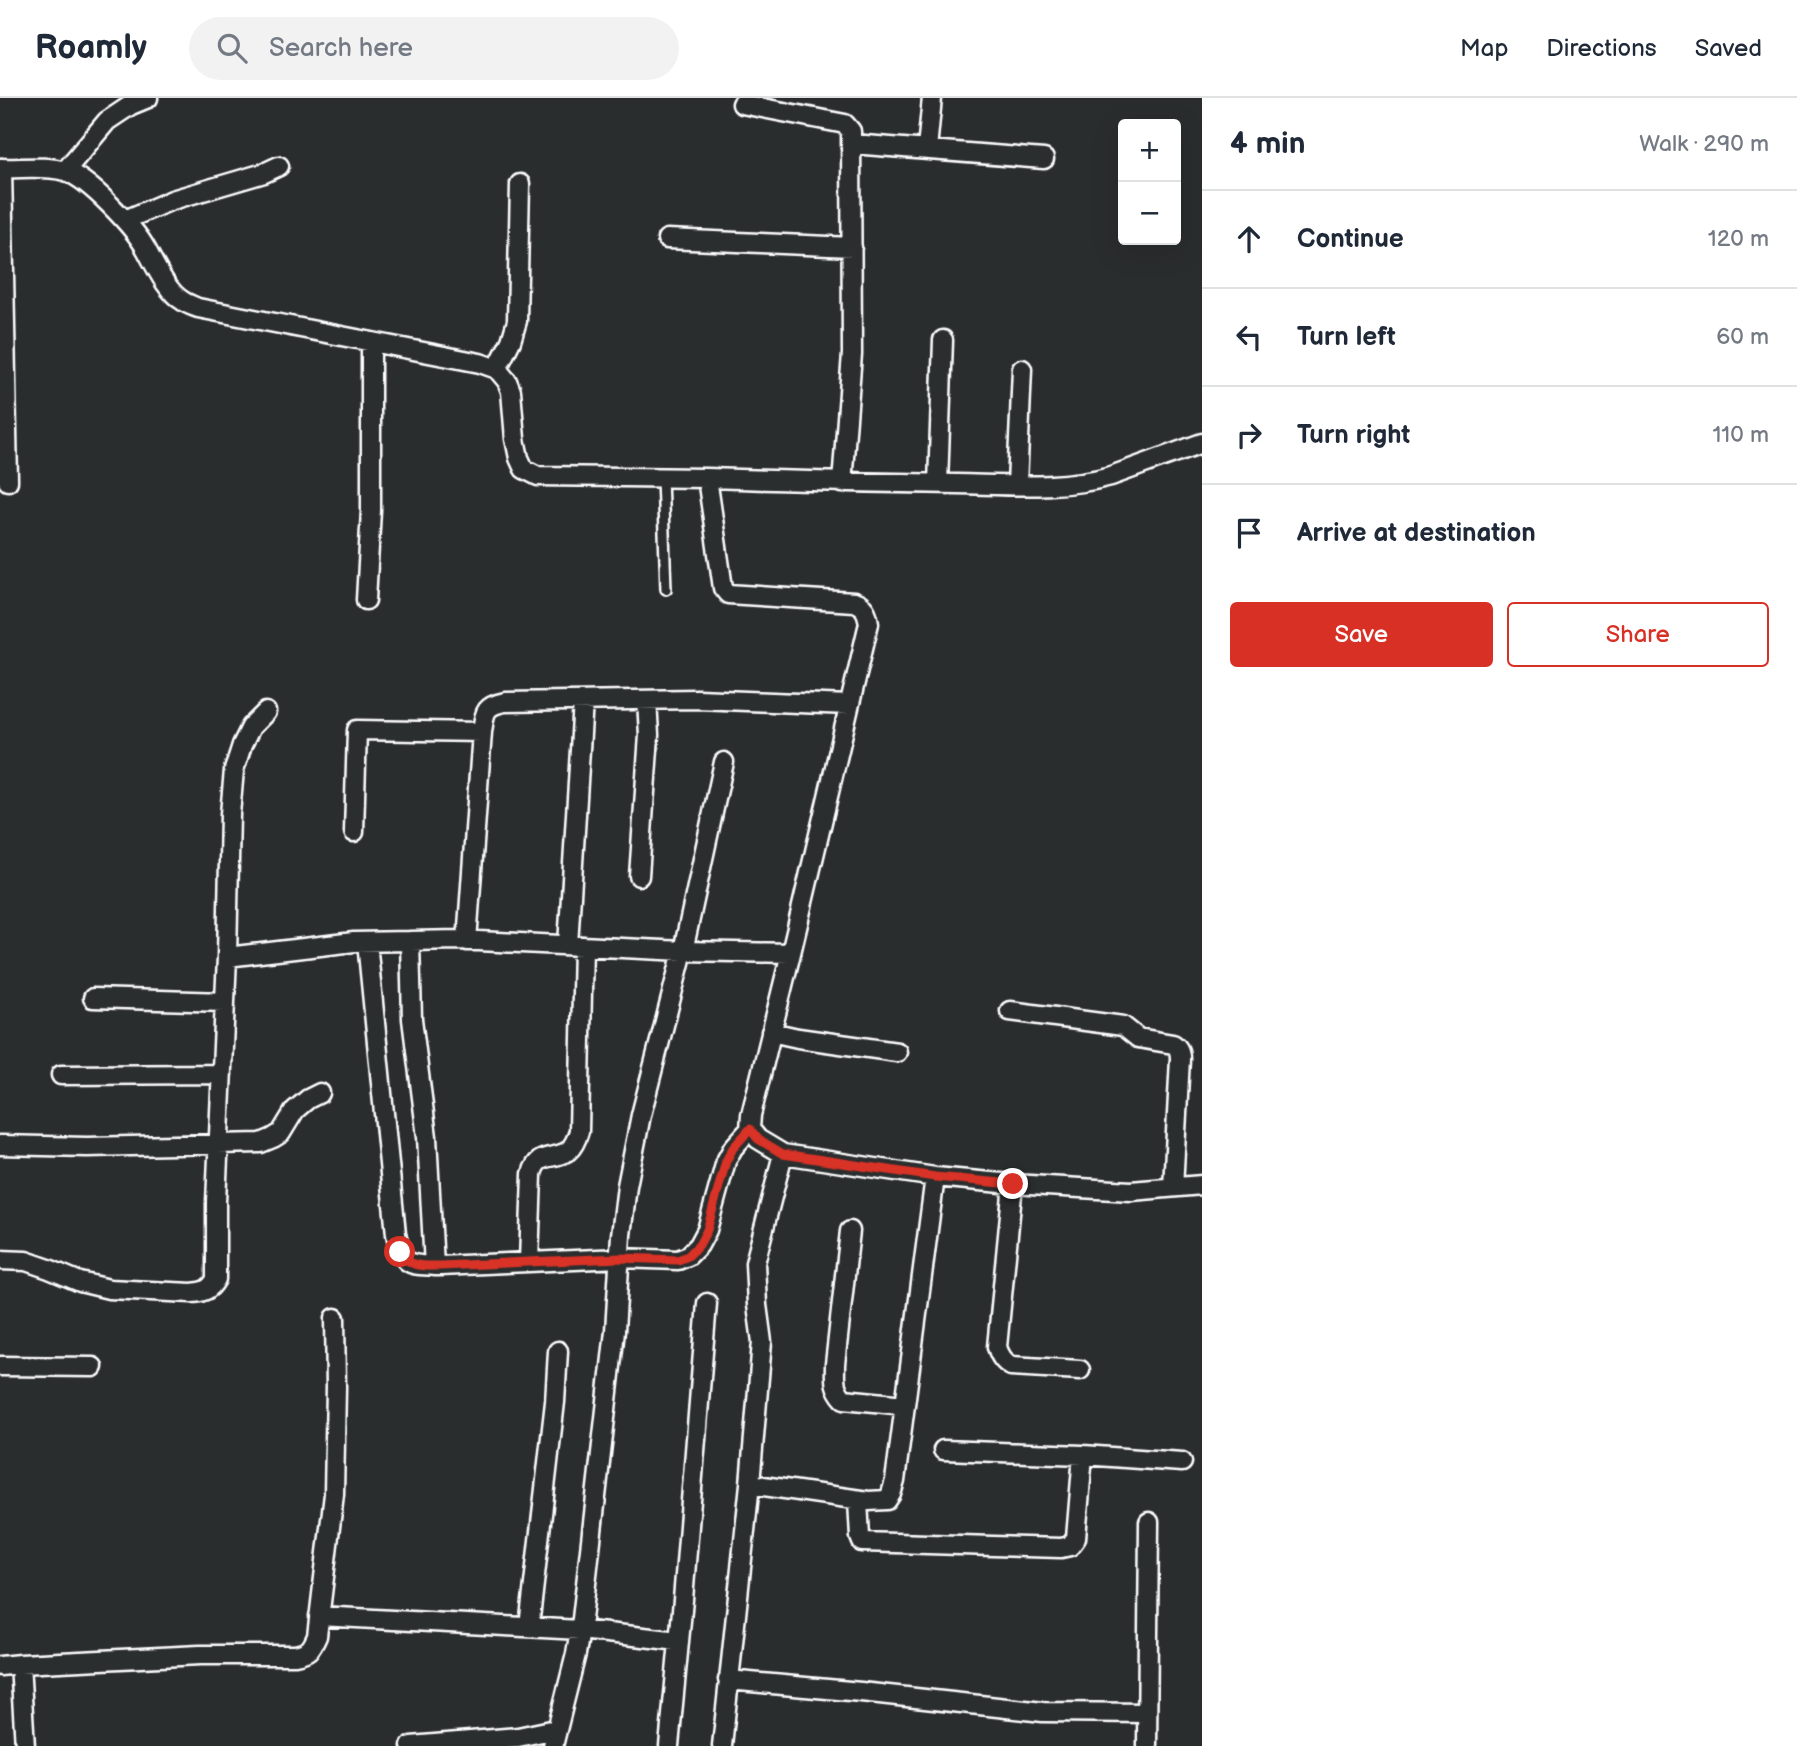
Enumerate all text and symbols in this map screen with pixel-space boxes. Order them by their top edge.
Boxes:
search box [189,17,679,80]
text: Roamly [35,28,147,68]
icon: search [213,29,251,67]
text: Search here [269,33,413,64]
text: Map [1460,34,1508,63]
text: Directions [1546,34,1657,63]
text: Saved [1695,34,1762,63]
map controls [1118,119,1181,245]
button: + [1118,119,1181,182]
text: 4 min [1230,126,1305,162]
text: Walk · 290 m [1639,130,1769,158]
button: − [1118,182,1181,245]
icon: ahead [1230,220,1268,258]
text: Continue [1297,224,1404,255]
text: 120 m [1708,225,1769,253]
icon: left [1230,318,1268,356]
text: Turn left [1297,322,1396,353]
text: 60 m [1716,323,1769,351]
icon: right [1230,416,1268,454]
text: Turn right [1297,420,1410,451]
text: 110 m [1712,421,1769,449]
icon: arrive [1230,514,1268,552]
text: Arrive at destination [1297,518,1536,549]
button: Save [1230,602,1493,667]
button: Share [1507,602,1769,667]
route end [997,1168,1028,1199]
route start [384,1236,415,1267]

